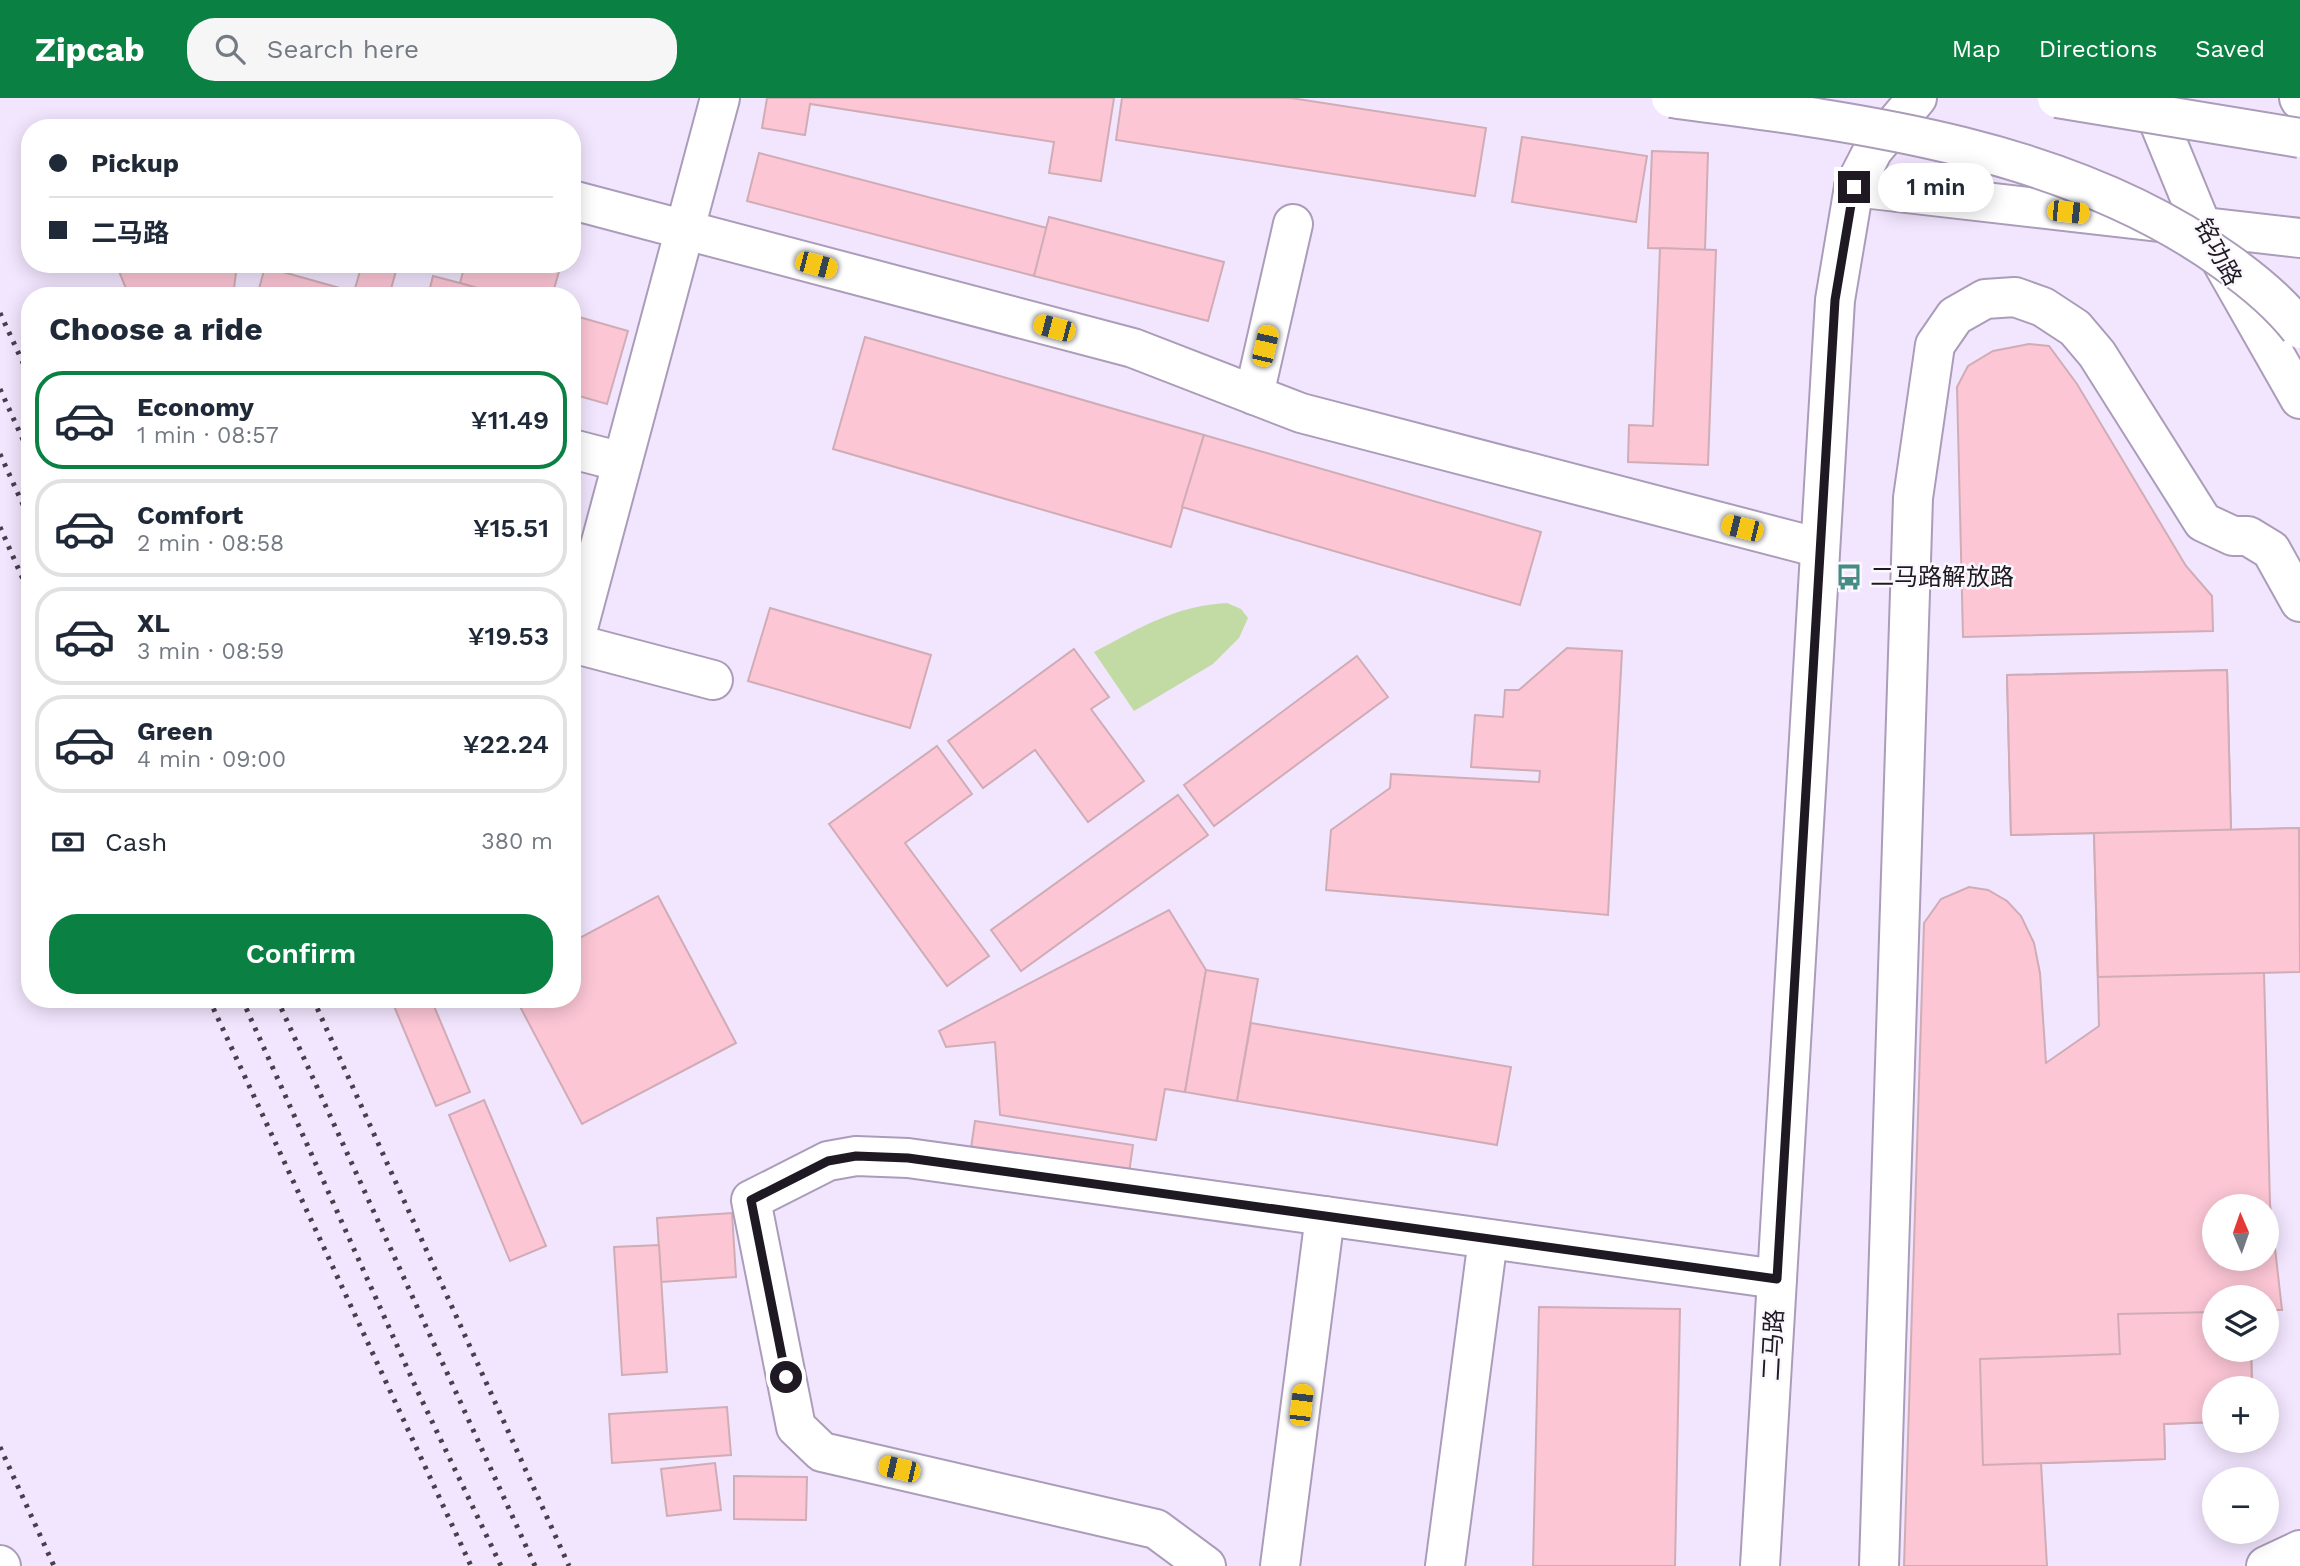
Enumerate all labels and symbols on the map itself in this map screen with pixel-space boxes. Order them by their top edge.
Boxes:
callout: 1 min [1878,162,1994,212]
route end [1838,171,1870,203]
car [2047,199,2090,225]
street label: 铭功路 [2189,214,2247,290]
car [793,249,840,281]
car [1031,312,1078,344]
car [1251,323,1280,369]
car [1720,513,1765,543]
bus stop icon: 二马路解放路 [1834,562,1864,592]
place label: 二马路解放路 [1870,563,2014,591]
north arrow [2202,1194,2278,1270]
street label: 二马路 [1757,1308,1789,1382]
route start [770,1361,802,1393]
car [1289,1383,1314,1427]
car [877,1454,922,1484]

